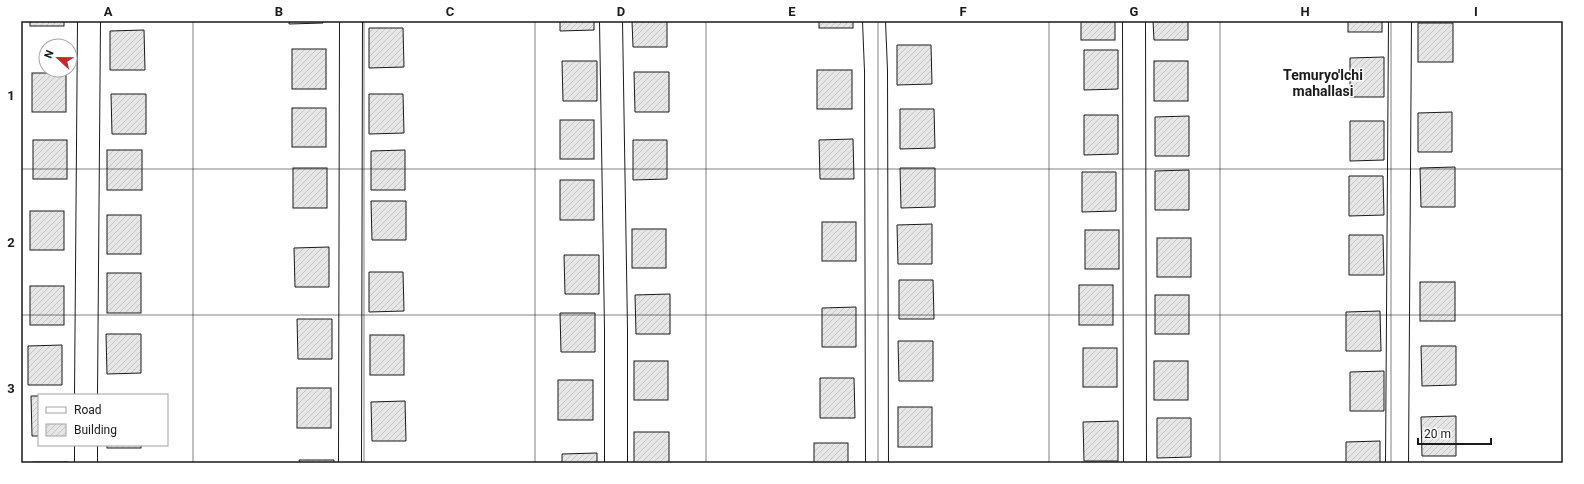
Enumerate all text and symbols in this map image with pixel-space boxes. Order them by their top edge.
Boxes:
text: A [104,4,113,19]
text: B [275,4,283,19]
text: C [446,4,455,19]
text: D [617,4,625,19]
text: E [788,4,796,19]
text: F [959,4,967,19]
text: G [1130,4,1139,19]
text: H [1300,4,1310,19]
text: I [1474,4,1478,19]
north arrow [38,38,78,78]
text: N [42,48,57,60]
district label: Temuryo'lchi mahallasi [1283,67,1363,99]
text: 1 [7,88,15,103]
text: 2 [7,235,15,250]
text: 3 [7,381,15,396]
legend [38,394,168,446]
text: Road [74,403,102,417]
scale bar [1418,420,1491,446]
text: Building [74,423,117,437]
text: 20 m [1424,427,1451,441]

